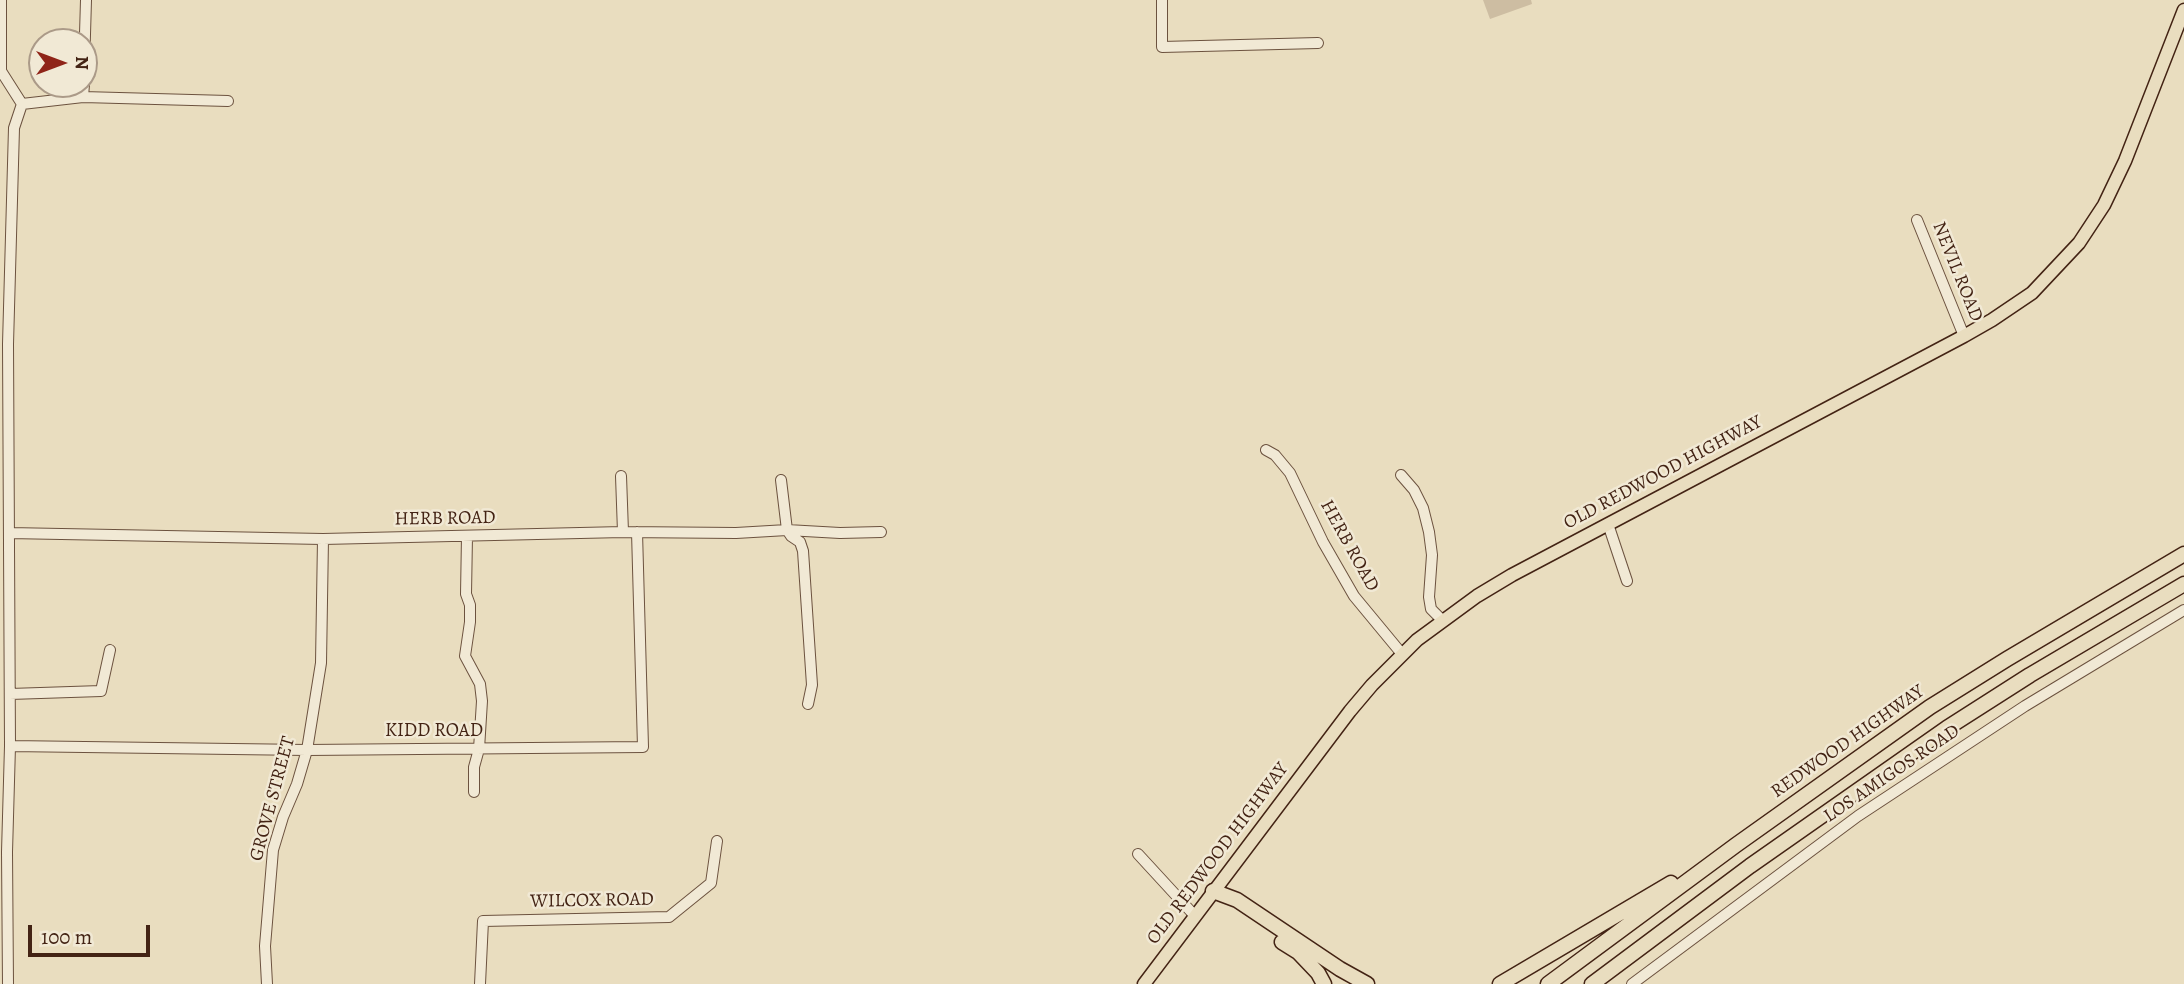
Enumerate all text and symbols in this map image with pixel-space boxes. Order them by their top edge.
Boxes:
north arrow [28,28,98,98]
text: N [69,56,95,70]
street label: NEVIL ROAD [1927,219,1987,325]
street label: OLD REDWOOD HIGHWAY [1560,411,1766,535]
street label: HERB ROAD [1315,496,1383,596]
street label: HERB ROAD [394,507,496,531]
street label: REDWOOD HIGHWAY [1767,681,1929,803]
street label: KIDD ROAD [385,720,483,742]
street label: LOS AMIGOS ROAD [1820,720,1964,828]
street label: GROVE STREET [245,734,301,864]
street label: OLD REDWOOD HIGHWAY [1142,759,1294,949]
street label: WILCOX ROAD [530,889,654,913]
scale bar [32,911,154,955]
text: 100 m [41,923,92,951]

